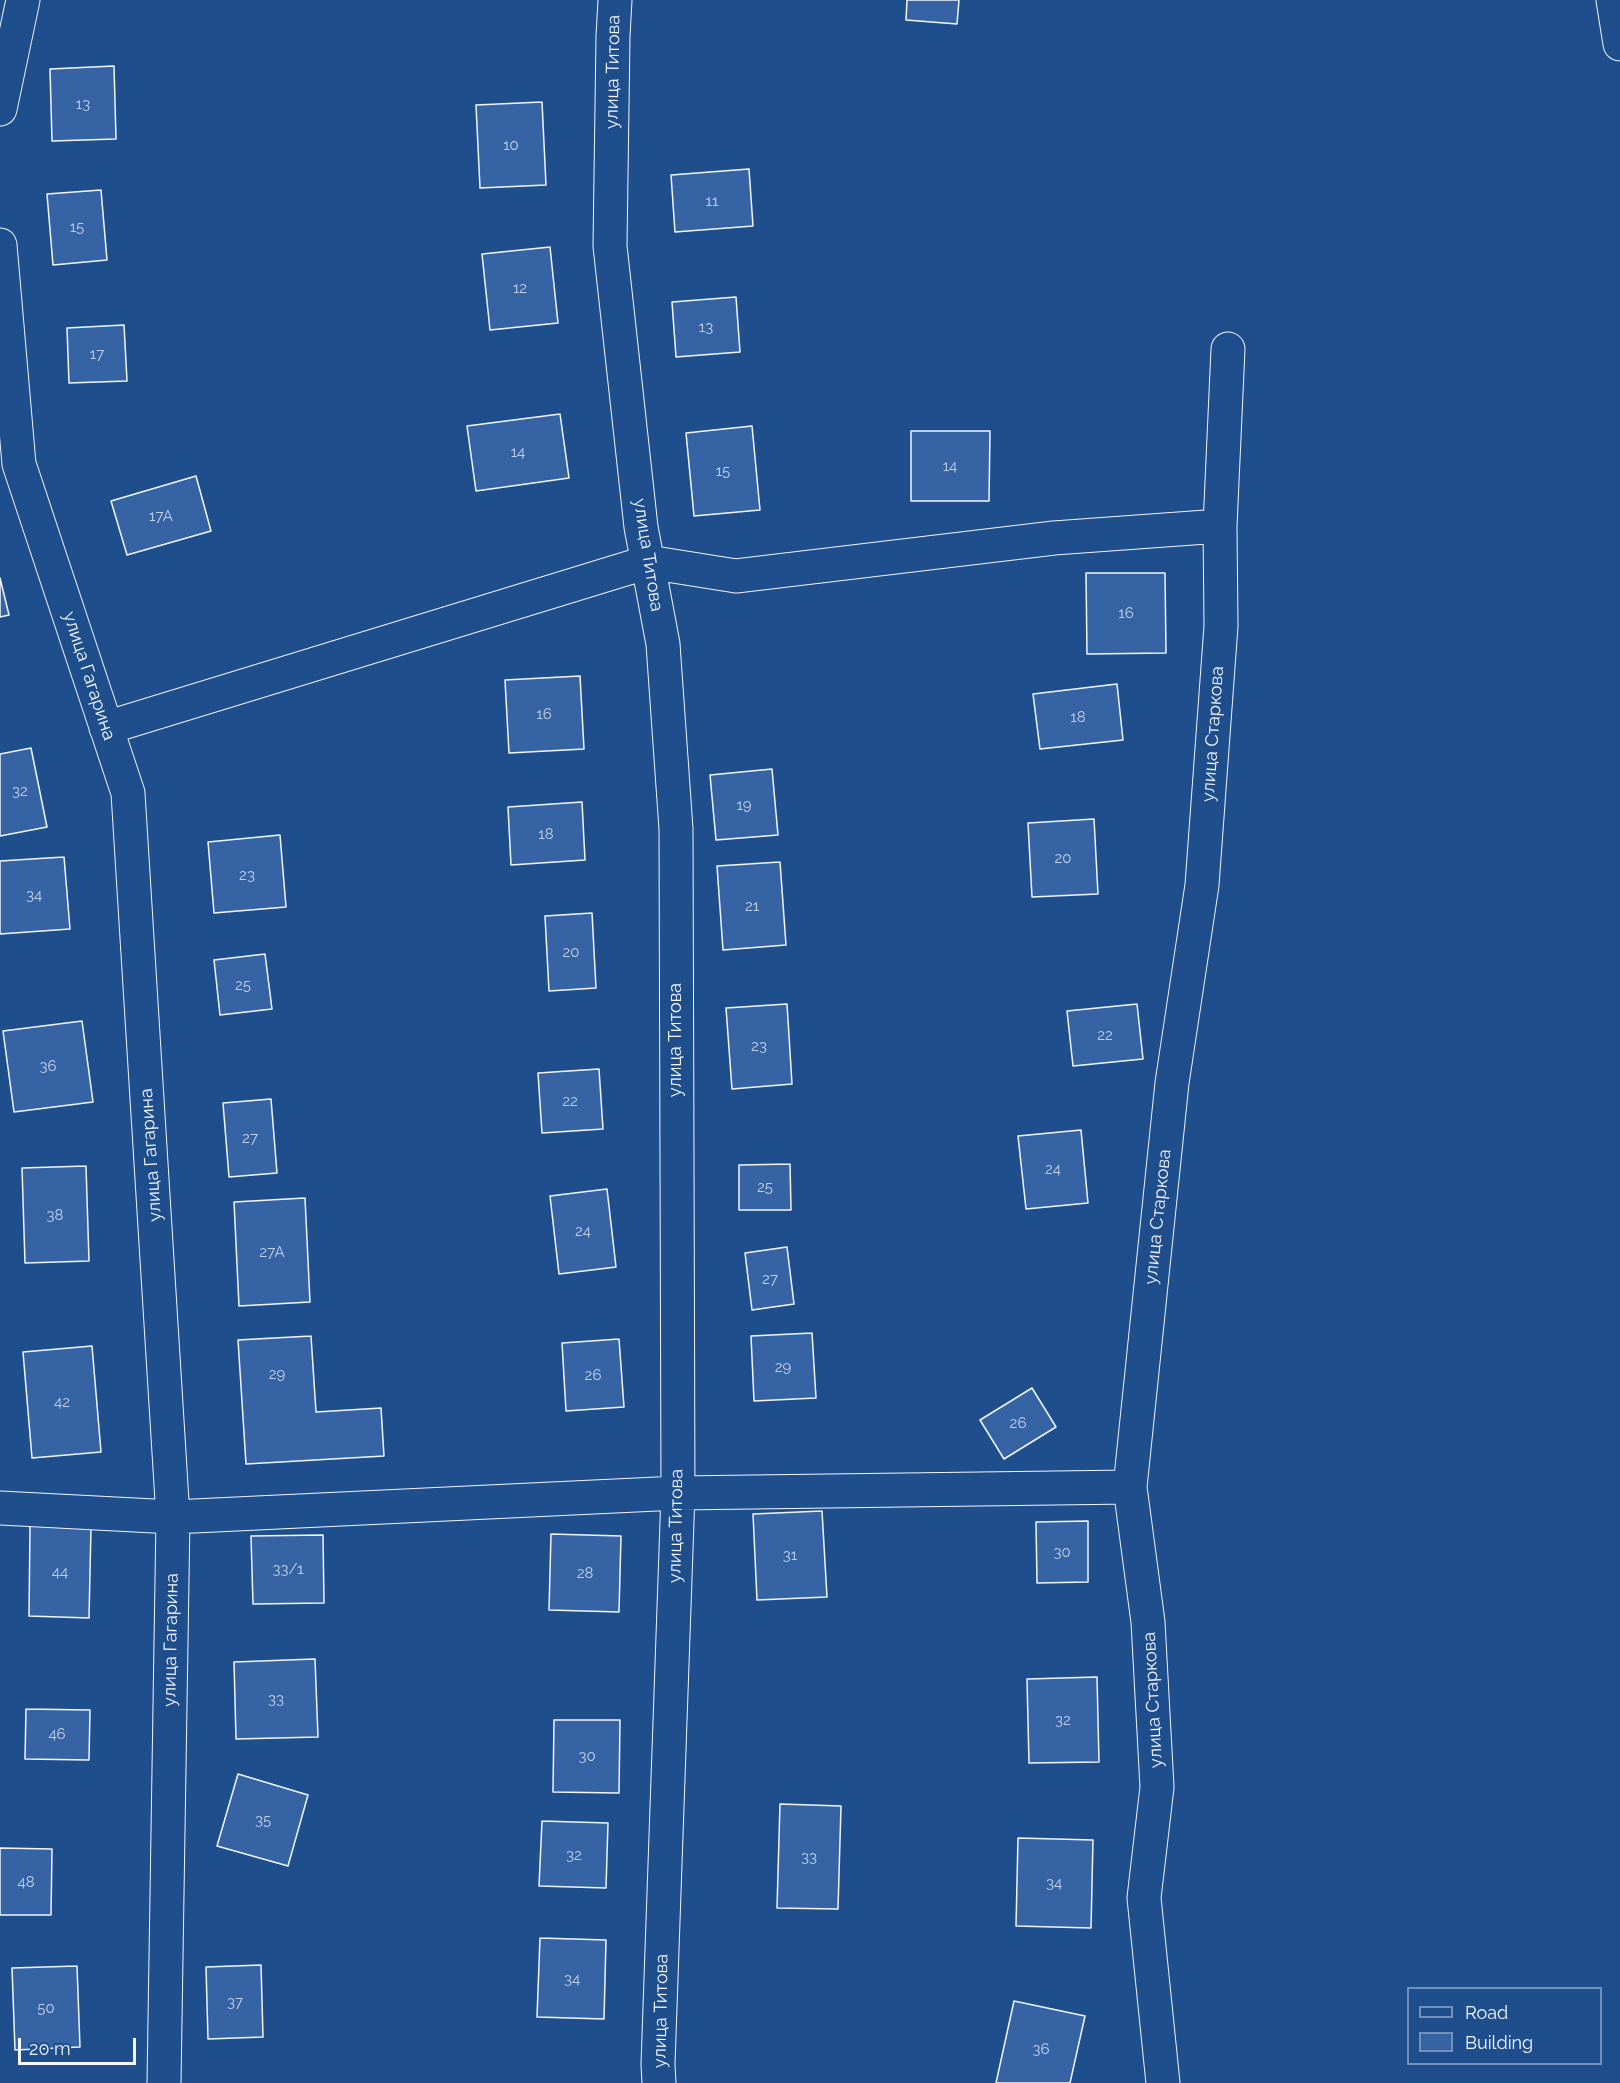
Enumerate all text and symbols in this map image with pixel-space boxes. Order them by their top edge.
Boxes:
street label: улица Титова [601,15,625,129]
house number: 13 [76,95,90,113]
house number: 10 [503,136,519,154]
house number: 11 [706,192,718,210]
house number: 15 [70,218,84,236]
house number: 12 [513,279,527,297]
house number: 13 [699,318,713,336]
house number: 17 [90,345,104,363]
house number: 14 [511,443,525,461]
house number: 14 [943,457,957,475]
house number: 15 [716,462,730,480]
street label: улица Титова [628,497,668,613]
house number: 17А [149,507,173,525]
house number: 16 [1118,604,1134,622]
street label: улица Гагарина [58,609,120,743]
street label: улица Старкова [1197,665,1229,803]
house number: 16 [536,705,552,723]
house number: 18 [1070,708,1086,726]
house number: 32 [12,782,28,800]
house number: 19 [736,796,752,814]
house number: 18 [538,825,554,843]
house number: 20 [1055,849,1071,867]
house number: 23 [239,866,255,884]
house number: 34 [26,886,42,904]
house number: 21 [745,897,759,915]
house number: 20 [563,943,579,961]
house number: 25 [235,976,251,994]
street label: улица Титова [665,983,687,1097]
house number: 22 [1097,1026,1113,1044]
house number: 23 [751,1037,767,1055]
house number: 36 [39,1057,57,1075]
street label: улица Гагарина [136,1088,166,1222]
house number: 22 [562,1092,578,1110]
house number: 27 [242,1129,258,1147]
street label: улица Старкова [1140,1148,1176,1286]
house number: 24 [1045,1160,1061,1178]
house number: 25 [757,1178,773,1196]
house number: 38 [47,1206,63,1224]
house number: 24 [575,1222,591,1240]
house number: 27А [259,1243,285,1261]
house number: 27 [762,1270,778,1288]
house number: 29 [775,1358,791,1376]
house number: 29 [269,1365,285,1383]
house number: 26 [585,1366,601,1384]
house number: 42 [54,1393,70,1411]
house number: 26 [1010,1414,1026,1432]
street label: улица Титова [664,1469,688,1583]
house number: 30 [1053,1543,1071,1561]
house number: 31 [783,1546,797,1564]
house number: 33/1 [272,1560,304,1578]
house number: 44 [52,1563,68,1581]
house number: 28 [577,1564,593,1582]
street label: улица Гагарина [159,1573,183,1707]
street label: улица Старкова [1139,1631,1167,1769]
house number: 33 [268,1690,284,1708]
house number: 32 [1055,1711,1071,1729]
house number: 46 [48,1725,66,1743]
house number: 30 [578,1747,596,1765]
house number: 35 [255,1811,271,1829]
house number: 32 [566,1846,582,1864]
house number: 33 [801,1848,817,1866]
house number: 48 [17,1873,35,1891]
house number: 34 [1046,1874,1062,1892]
street label: улица Титова [649,1954,673,2068]
house number: 34 [564,1970,580,1988]
legend [1407,1987,1602,2065]
house number: 37 [227,1993,243,2011]
house number: 50 [37,1999,55,2017]
text: Road [1465,2002,1508,2023]
scale bar [21,2026,140,2064]
text: Building [1465,2032,1533,2053]
text: 20 m [29,2038,71,2059]
house number: 36 [1032,2040,1050,2058]

